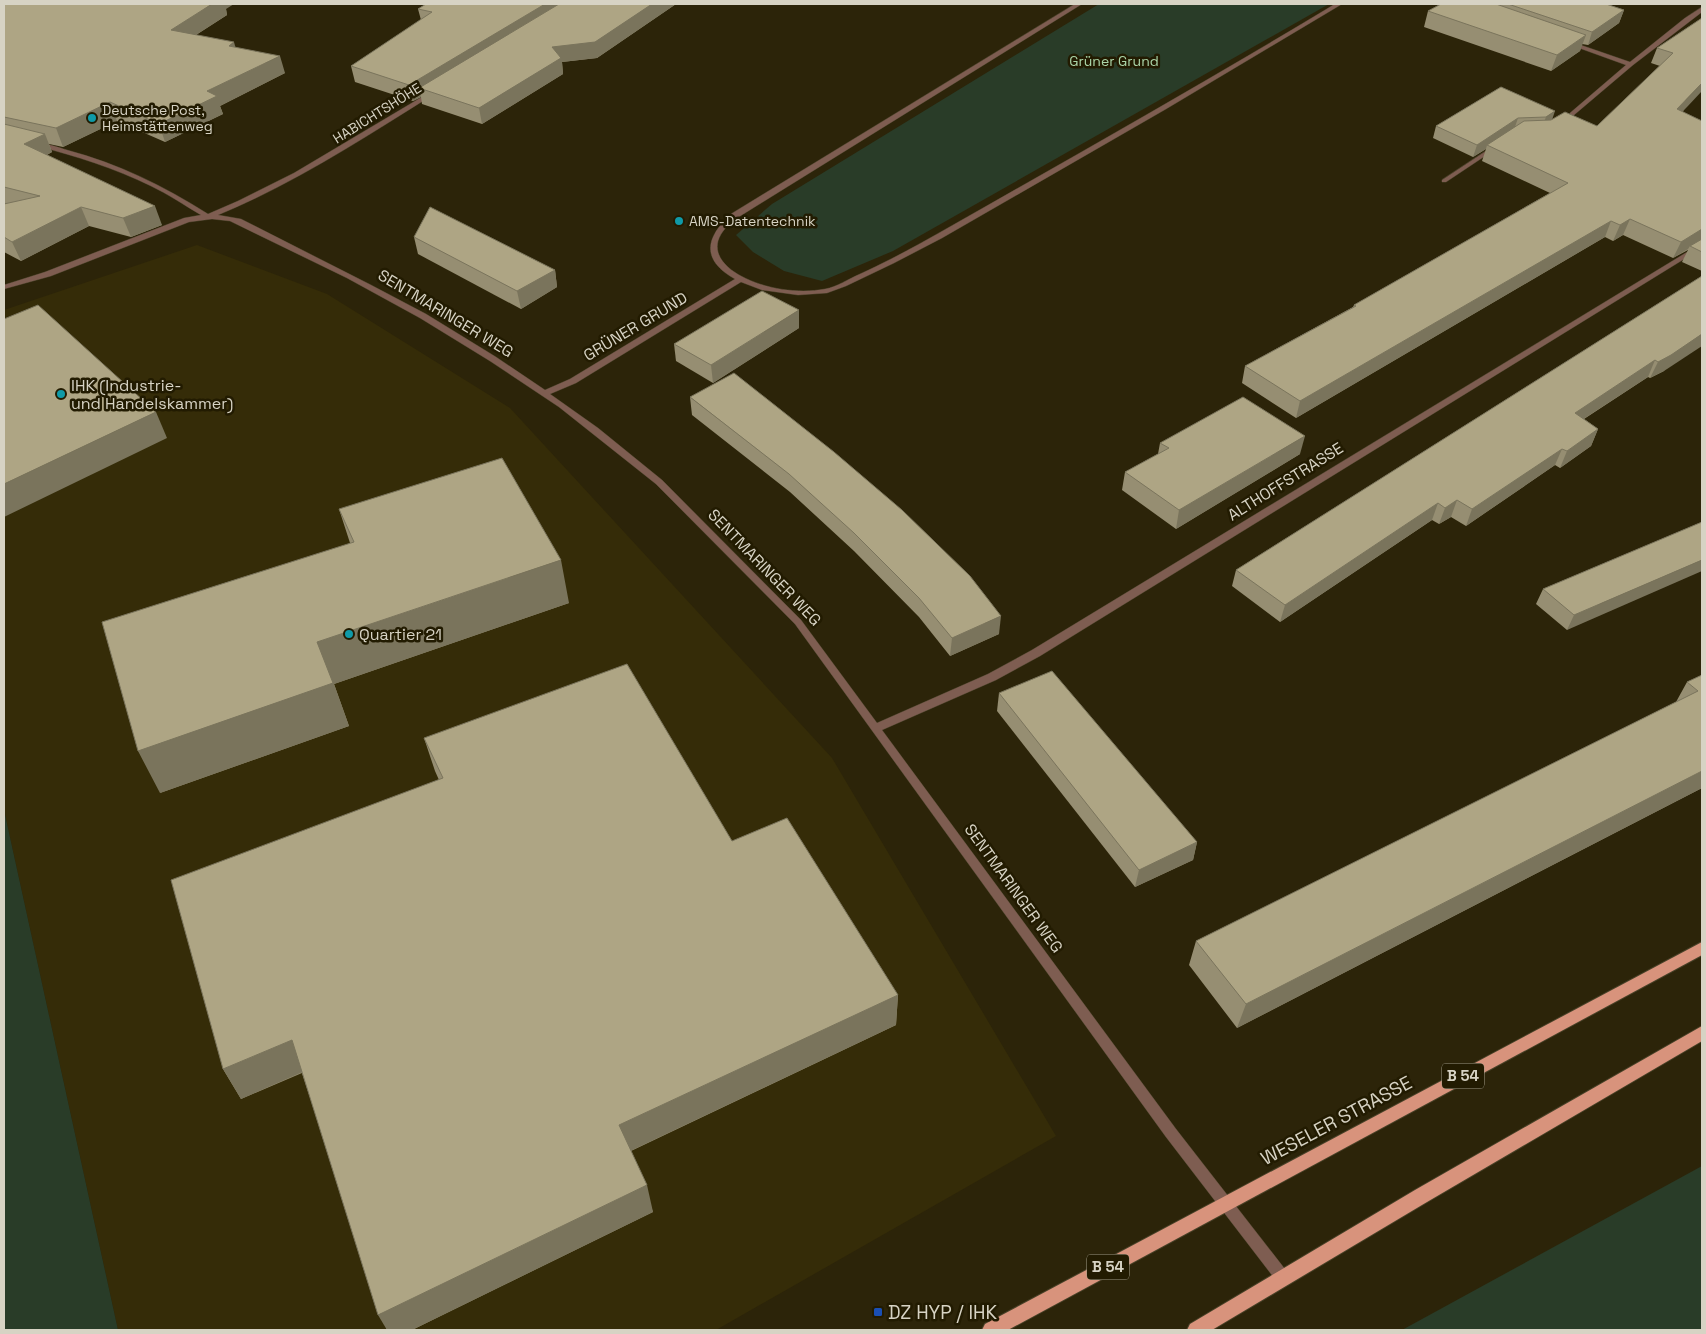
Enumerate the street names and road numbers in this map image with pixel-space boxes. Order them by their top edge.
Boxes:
street label: HABICHTSHÖHE [329,79,425,147]
street label: SENTMARINGER WEG [374,265,517,362]
street label: GRÜNER GRUND [579,287,691,366]
street label: ALTHOFFSTRASSE [1223,437,1347,526]
street label: SENTMARINGER WEG [703,504,826,630]
street label: SENTMARINGER WEG [960,820,1068,957]
road number: B 54 [1442,1064,1484,1088]
street label: WESELER STRASSE [1256,1070,1416,1171]
road number: B 54 [1087,1254,1129,1280]

